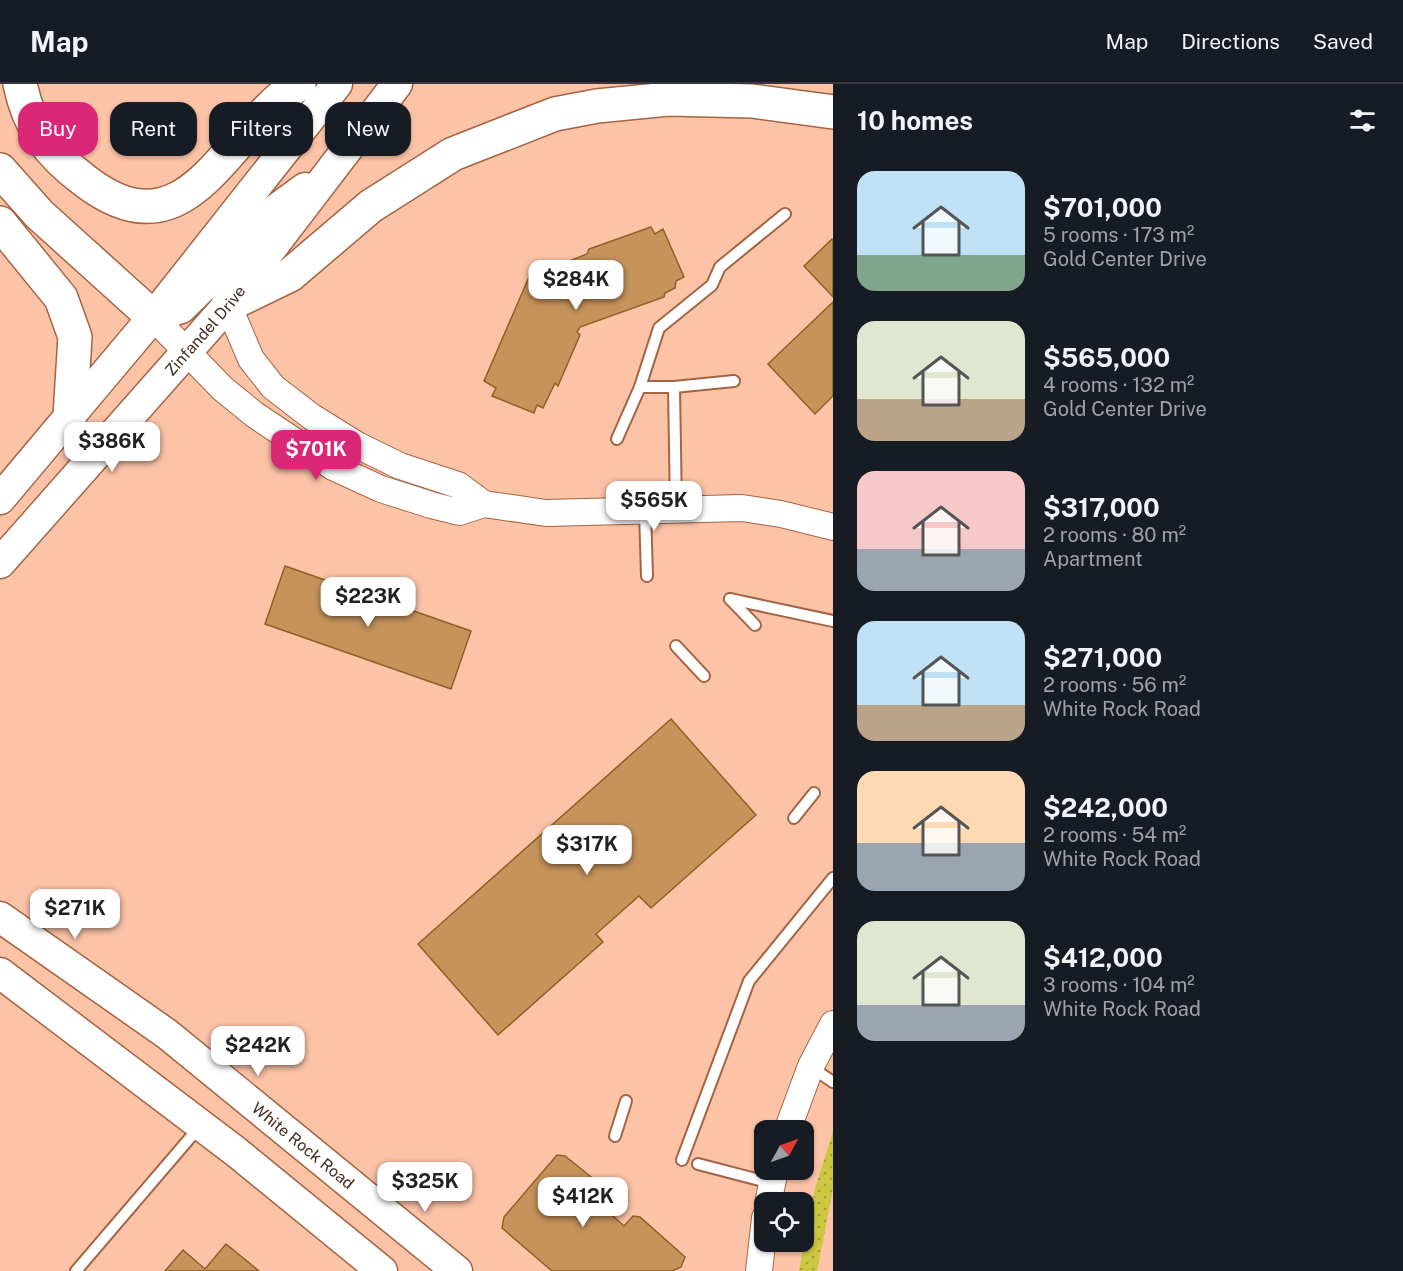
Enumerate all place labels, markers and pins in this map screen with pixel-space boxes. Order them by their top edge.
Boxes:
pin: $284K [534,260,618,311]
pin: $386K [70,422,154,473]
pin: $701K [274,430,358,481]
pin: $565K [612,481,696,532]
pin: $223K [326,577,410,628]
pin: $317K [545,825,629,876]
pin: $271K [33,889,117,940]
pin: $242K [216,1026,300,1077]
pin: $325K [383,1162,467,1213]
pin: $412K [541,1177,625,1228]

